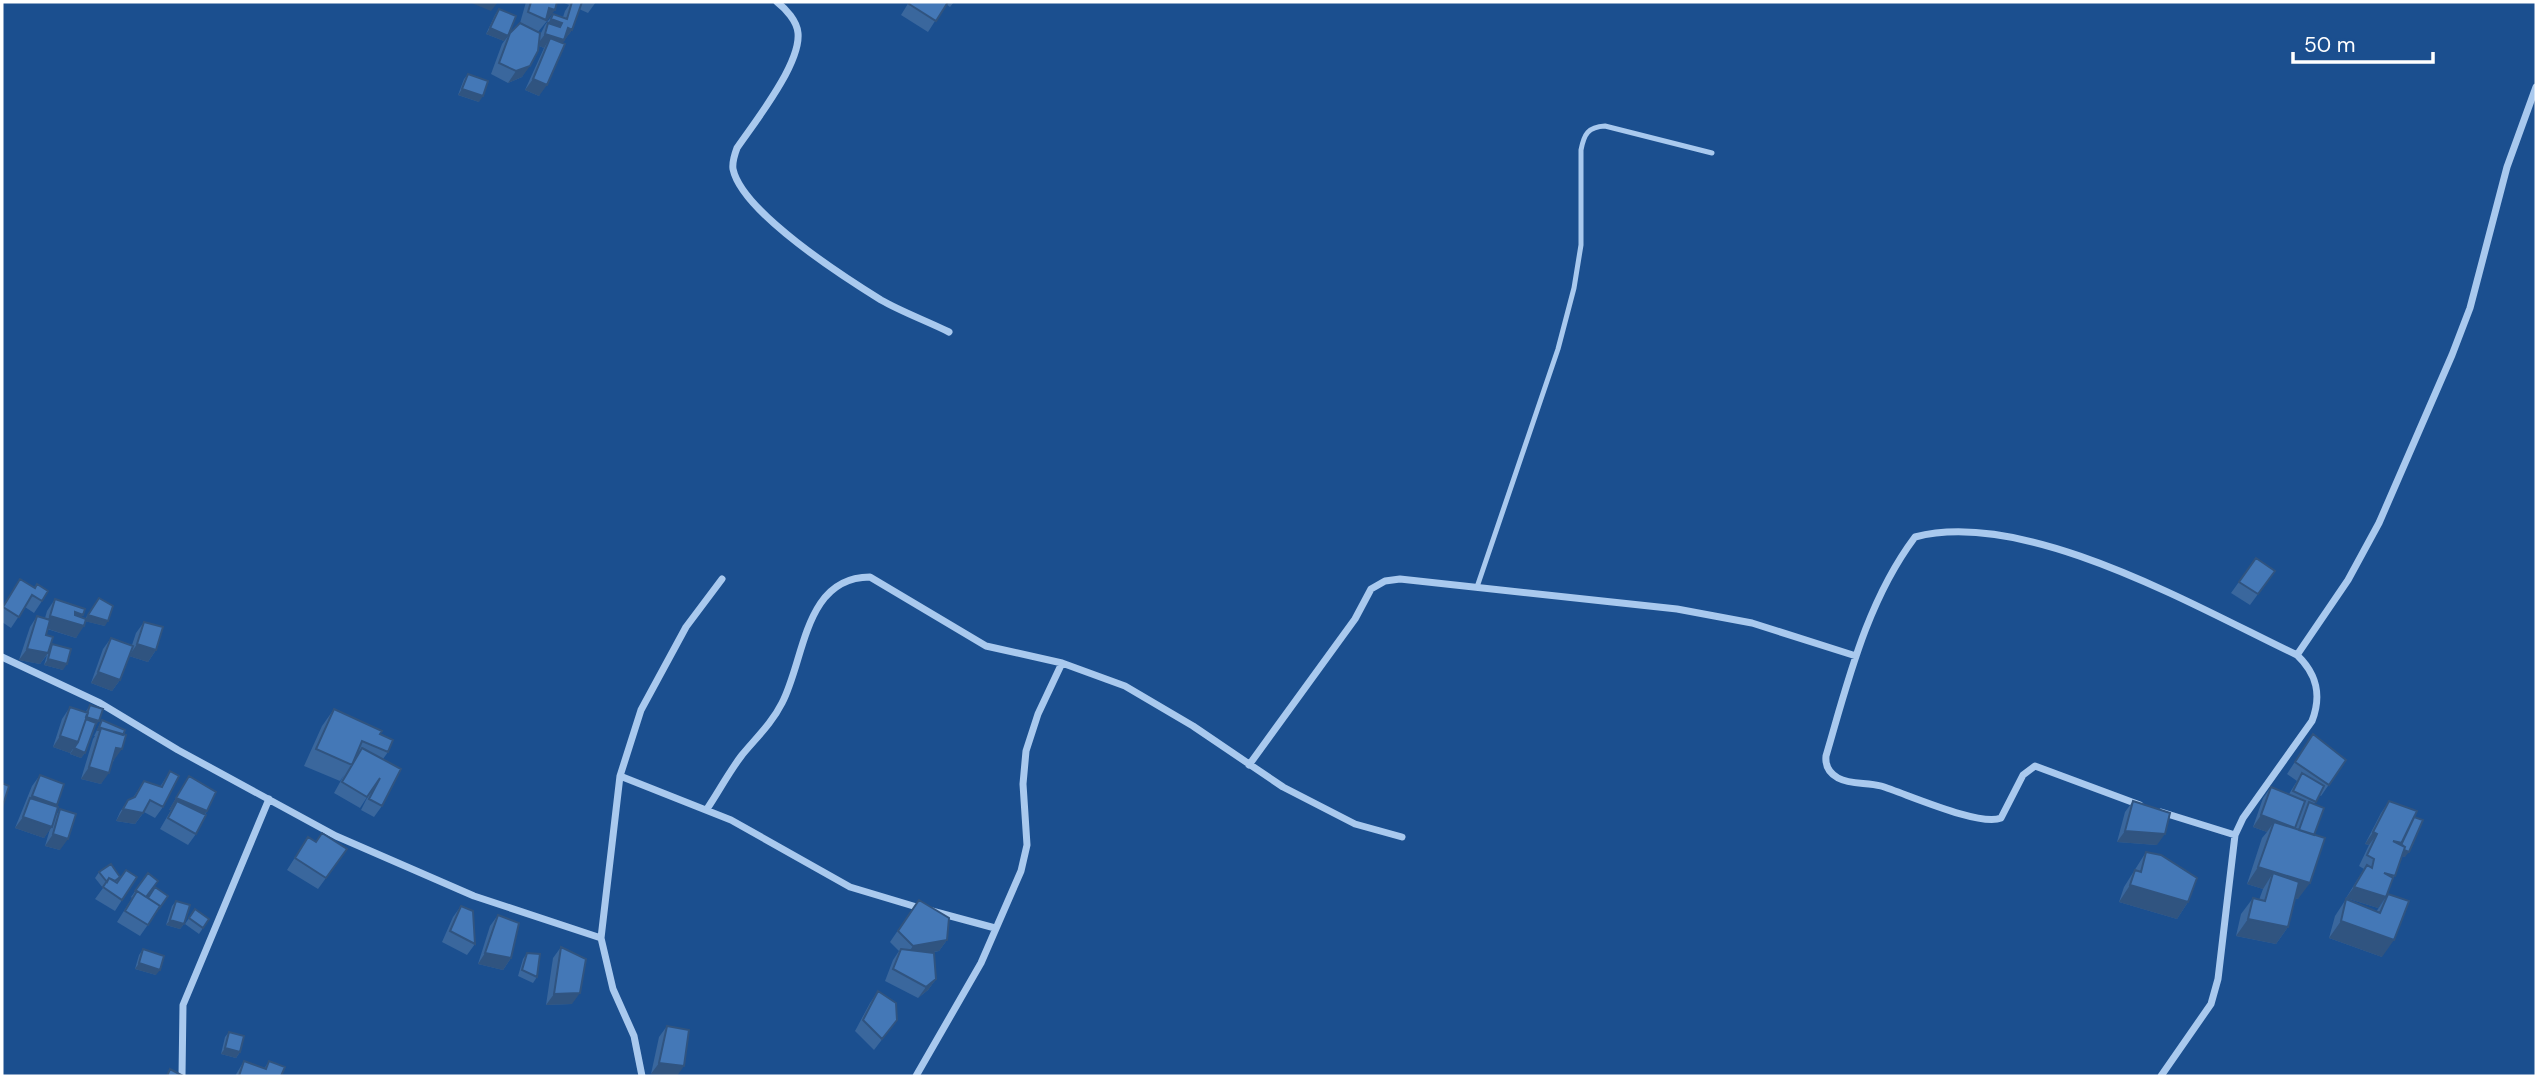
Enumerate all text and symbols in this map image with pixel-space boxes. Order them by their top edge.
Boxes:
scale bar [2293,21,2433,65]
text: 50 m [2304,31,2355,59]

